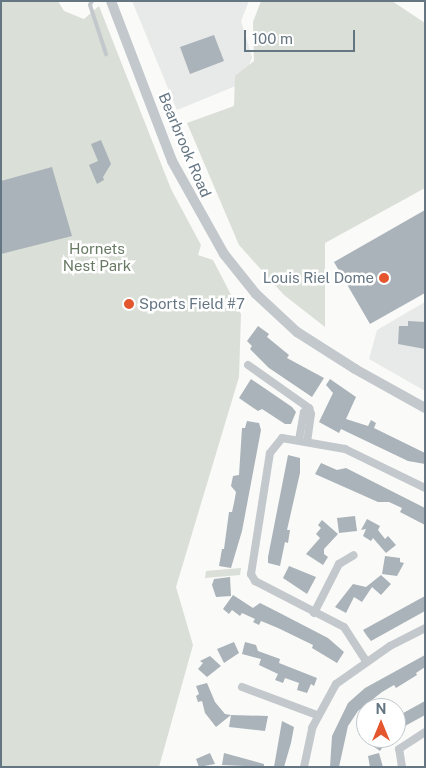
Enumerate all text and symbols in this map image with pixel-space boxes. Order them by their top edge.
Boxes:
scale bar [246,20,357,52]
text: 100 m [252,30,293,47]
street label: Bearbrook Road [155,90,215,200]
park label: Hornets Nest Park [63,239,131,274]
place label: Louis Riel Dome [263,269,374,287]
marker: Louis Riel Dome [378,272,390,284]
place label: Sports Field #7 [139,295,245,313]
marker: Sports Field #7 [123,298,135,310]
north arrow [356,698,406,748]
text: N [376,701,386,717]

